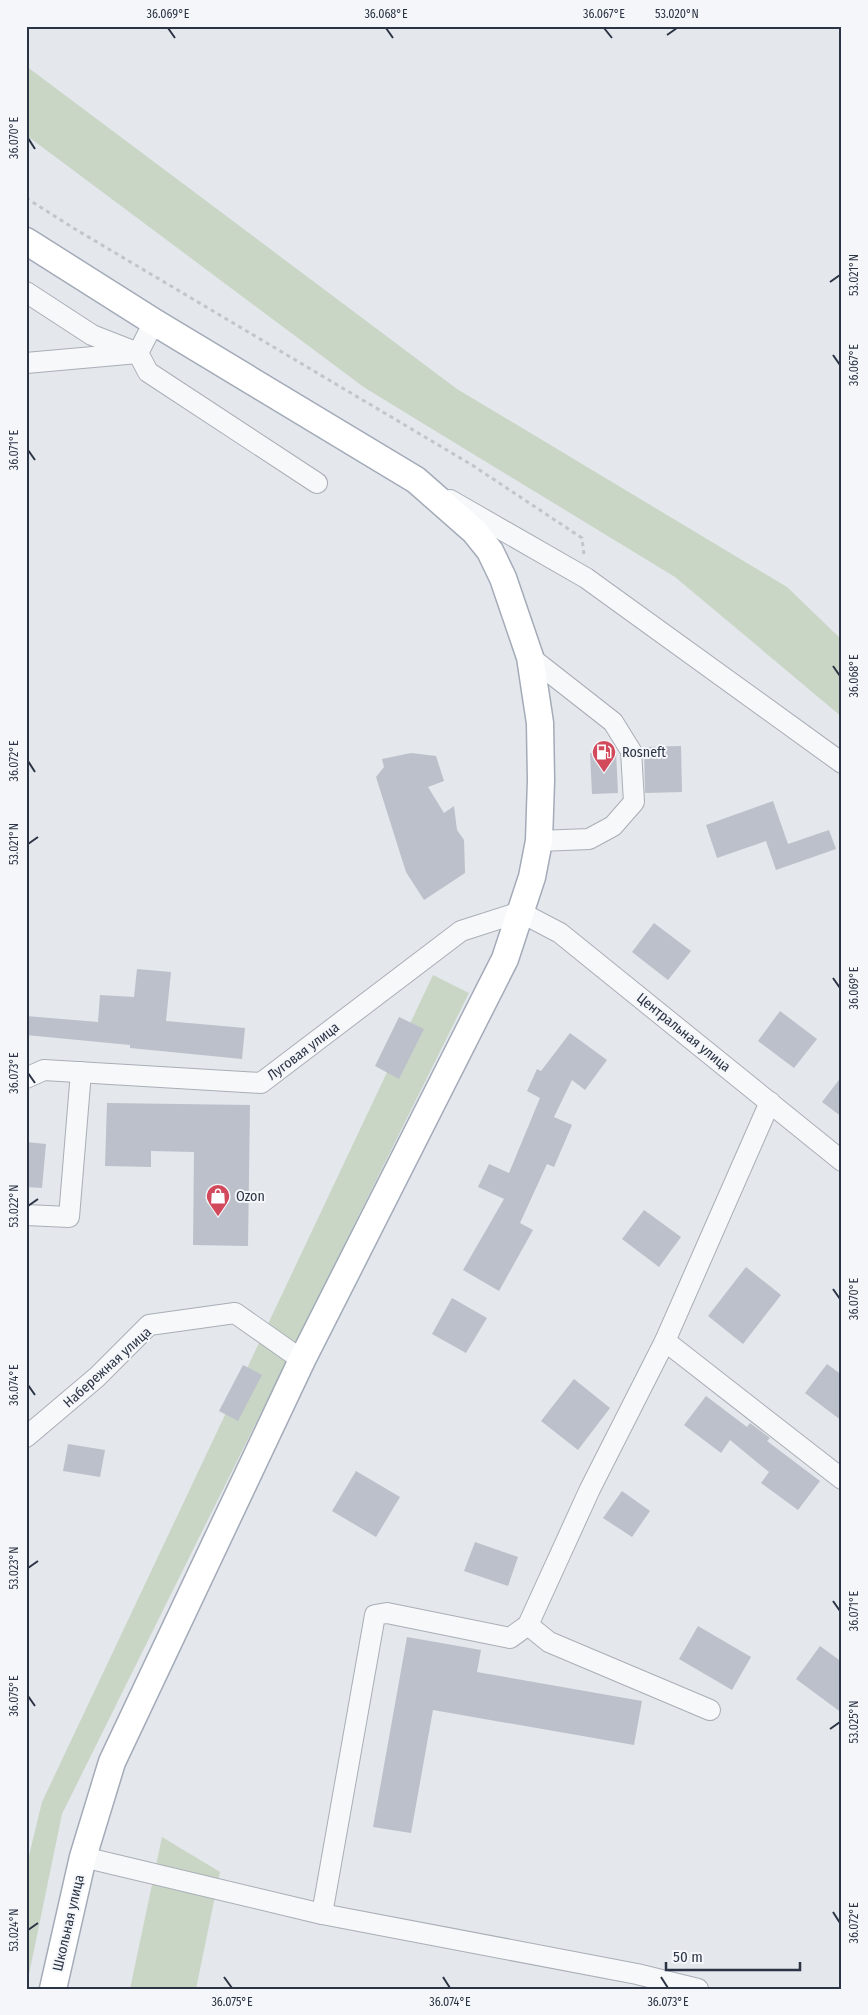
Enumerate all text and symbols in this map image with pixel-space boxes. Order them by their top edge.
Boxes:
text: 36.069°E [147,7,190,21]
text: 36.068°E [364,7,408,21]
text: 36.067°E [583,7,625,21]
text: 53.020°N [655,7,699,21]
text: 36.070°E [7,117,21,159]
text: 53.021°N [847,254,861,296]
text: 36.067°E [847,344,861,386]
text: 36.071°E [7,429,21,470]
text: 36.068°E [847,654,861,698]
fuel station icon: Rosneft [591,739,617,773]
text: 36.072°E [7,740,21,782]
place label: Rosneft [622,744,666,761]
text: 53.021°N [7,823,21,865]
text: 36.069°E [847,966,861,1009]
street label: Центральная улица [633,989,734,1076]
street label: Луговая улица [264,1019,343,1084]
text: 36.073°E [7,1052,21,1094]
shop icon: Ozon [205,1183,231,1217]
text: 53.022°N [7,1185,21,1227]
place label: Ozon [236,1188,265,1205]
text: 36.070°E [847,1278,861,1320]
street label: Набережная улица [60,1323,155,1411]
text: 36.074°E [7,1364,21,1406]
text: 53.023°N [7,1547,21,1589]
text: 36.071°E [847,1590,861,1631]
text: 36.075°E [7,1675,21,1717]
text: 53.025°N [847,1701,861,1743]
street label: Школьная улица [49,1873,88,1973]
text: 36.072°E [847,1902,861,1944]
text: 53.024°N [7,1908,21,1952]
scale bar [666,1940,799,1972]
text: 50 m [673,1948,703,1966]
text: 36.075°E [211,1995,253,2009]
text: 36.074°E [429,1995,471,2009]
text: 36.073°E [647,1995,689,2009]

